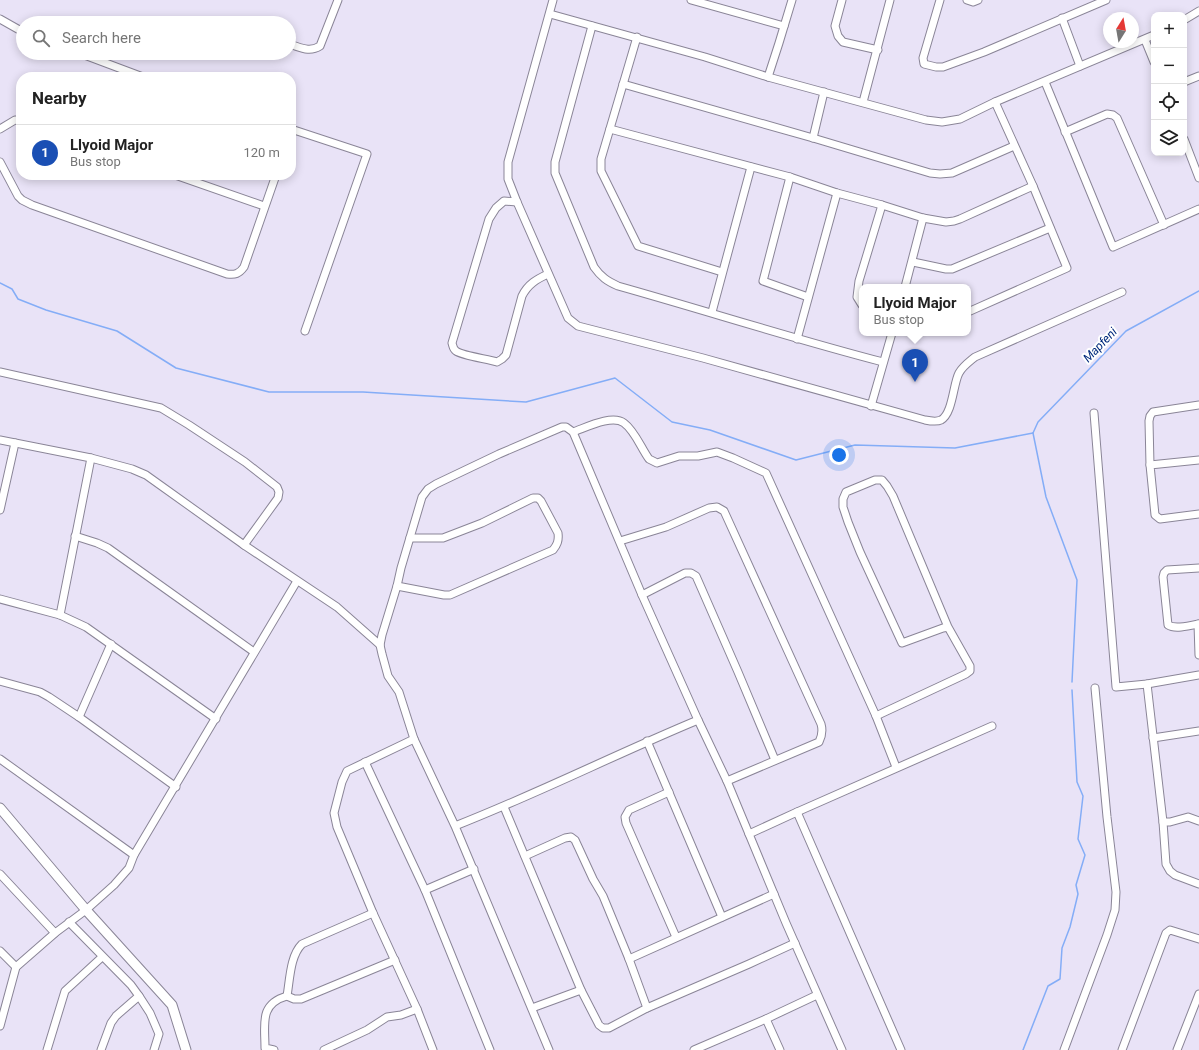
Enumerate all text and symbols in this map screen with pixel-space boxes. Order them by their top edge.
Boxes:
north arrow [1103,12,1139,48]
map controls [1151,12,1187,156]
button: + [1151,12,1187,48]
search box [16,16,296,60]
icon: search [30,27,52,49]
text: Search here [62,29,141,47]
button: − [1151,48,1187,84]
button: locate [1151,84,1187,120]
text: Nearby [32,88,87,108]
button: layers [1151,120,1187,156]
text: Llyoid Major [70,136,153,154]
text: 1 [41,145,49,160]
text: 120 m [243,145,280,160]
text: Bus stop [70,154,121,169]
popup [859,284,971,336]
text: Llyoid Major [873,294,957,312]
text: Bus stop [873,312,924,327]
water label: Mapfeni [1080,325,1120,365]
pin: 1 [902,349,928,382]
your location [829,445,849,465]

